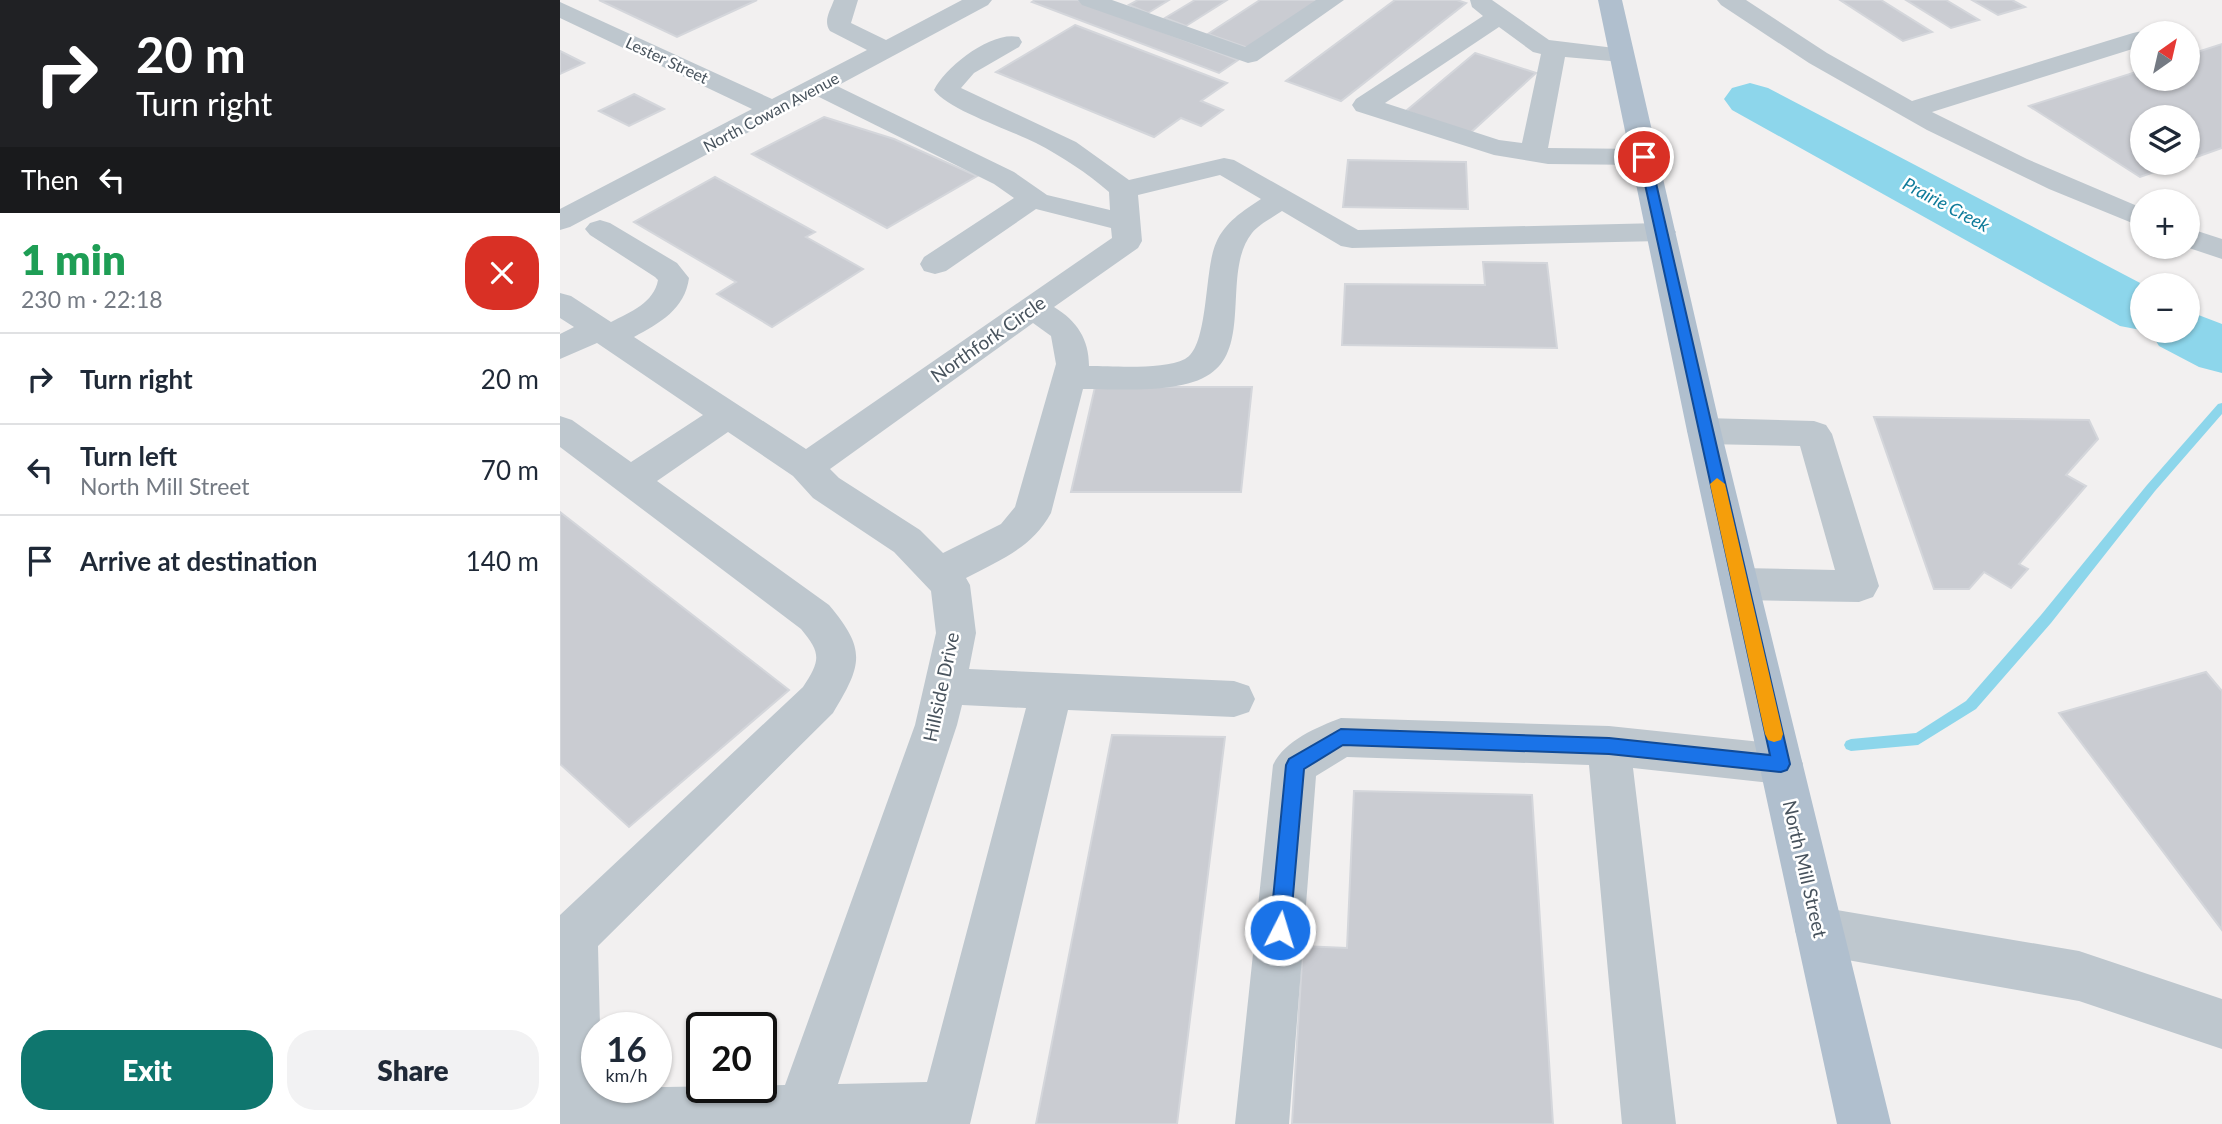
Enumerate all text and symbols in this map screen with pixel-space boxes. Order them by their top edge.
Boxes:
north arrow [2130,21,2200,91]
map controls [2130,21,2200,343]
text: 20 m [136,25,246,83]
icon: right [21,28,112,119]
street label: Lester Street [623,32,712,87]
street label: North Cowan Avenue [700,68,842,155]
text: Turn right [136,84,272,123]
button: layers [2130,105,2200,175]
pin [1614,127,1674,187]
icon: arrive [1625,138,1663,176]
icon: left [93,161,131,199]
text: Then [21,164,79,196]
water label: Prairie Creek [1899,172,1994,236]
button: + [2130,189,2200,259]
text: 1 min [21,234,126,284]
button: close [465,236,539,310]
button: − [2130,273,2200,343]
text: 230 m · 22:18 [21,285,163,313]
street label: Northfork Circle [926,290,1050,387]
icon: right [21,360,59,398]
text: Turn right [80,363,193,395]
text: 20 m [481,363,539,395]
text: Turn left [80,440,177,472]
icon: left [21,451,59,489]
text: 70 m [481,454,539,486]
text: North Mill Street [80,472,250,500]
icon: arrive [21,542,59,580]
text: Arrive at destination [80,545,317,577]
text: 140 m [466,545,539,577]
street label: Hillside Drive [918,630,963,744]
street label: North Mill Street [1779,798,1832,940]
position arrow [1243,893,1317,967]
speed limit sign: 20 [686,1012,777,1103]
text: 16 [606,1027,647,1069]
button: Exit [21,1030,273,1110]
button: Share [287,1030,539,1110]
text: km/h [605,1064,648,1086]

